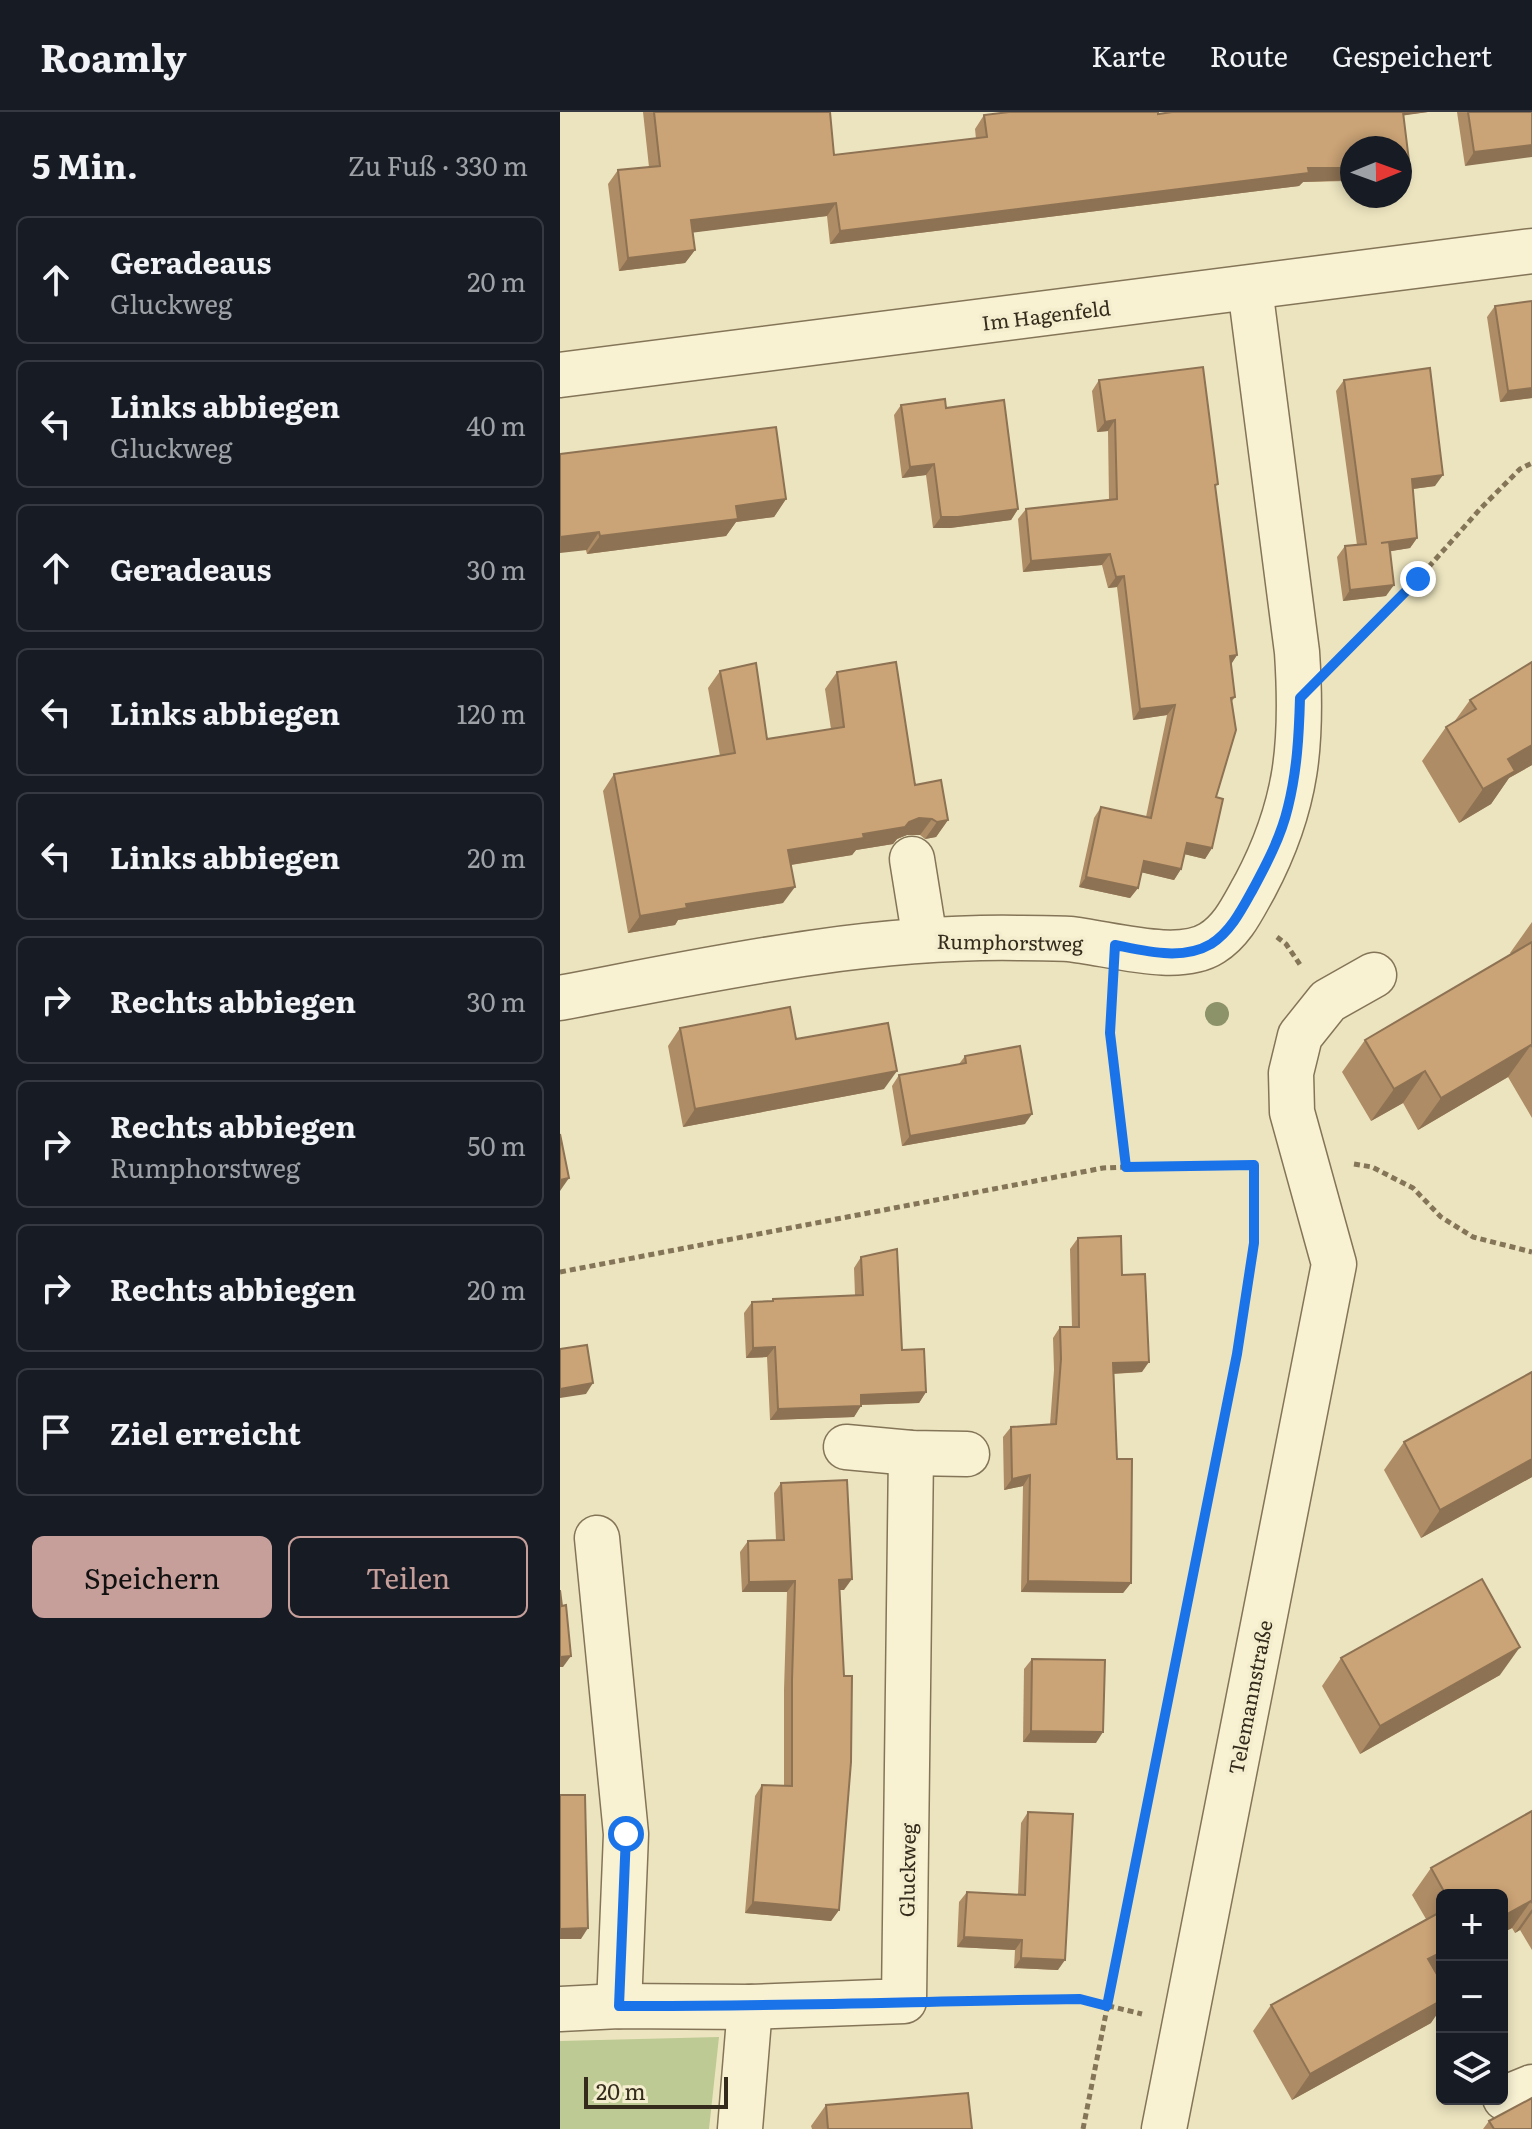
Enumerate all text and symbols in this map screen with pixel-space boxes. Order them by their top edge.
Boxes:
text: Roamly [40,27,186,84]
text: Karte [1091,34,1166,76]
text: Route [1210,34,1288,76]
text: Gespeichert [1332,34,1492,76]
north arrow [1340,136,1412,208]
text: 5 Min. [32,139,138,189]
text: Zu Fuß · 330 m [348,145,528,184]
text: Geradeaus [110,239,272,283]
icon: ahead [34,258,78,302]
text: 20 m [467,261,526,300]
text: Gluckweg [110,283,233,322]
street label: Im Hagenfeld [980,291,1112,337]
text: Links abbiegen [110,383,340,427]
icon: left [34,402,78,446]
text: 40 m [466,405,526,444]
text: Gluckweg [110,427,233,466]
icon: ahead [34,546,78,590]
text: Geradeaus [110,546,272,590]
text: 30 m [466,549,526,588]
route end [1400,561,1436,597]
icon: left [34,690,78,734]
text: Links abbiegen [110,690,340,734]
text: 120 m [457,693,526,732]
icon: left [34,834,78,878]
text: Links abbiegen [110,834,340,878]
text: 20 m [467,837,526,876]
street label: Rumphorstweg [936,925,1084,957]
icon: right [34,978,78,1022]
text: Rechts abbiegen [110,978,356,1022]
text: 30 m [466,981,526,1020]
text: Rechts abbiegen [110,1103,356,1147]
icon: right [34,1122,78,1166]
text: 50 m [467,1125,526,1164]
text: Rumphorstweg [110,1147,301,1186]
icon: right [34,1266,78,1310]
text: Rechts abbiegen [110,1266,356,1310]
text: 20 m [467,1269,526,1308]
icon: arrive [34,1410,78,1454]
text: Ziel erreicht [110,1410,301,1454]
button: Speichern [32,1536,272,1618]
button: Teilen [288,1536,528,1618]
street label: Telemannstraße [1219,1617,1279,1777]
route start [608,1816,644,1852]
street label: Gluckweg [890,1822,922,1917]
map controls [1436,1889,1508,2105]
button: + [1436,1889,1508,1961]
button: − [1436,1961,1508,2033]
button: layers [1436,2033,1508,2105]
scale bar [584,2073,728,2109]
text: 20 m [596,2074,646,2107]

